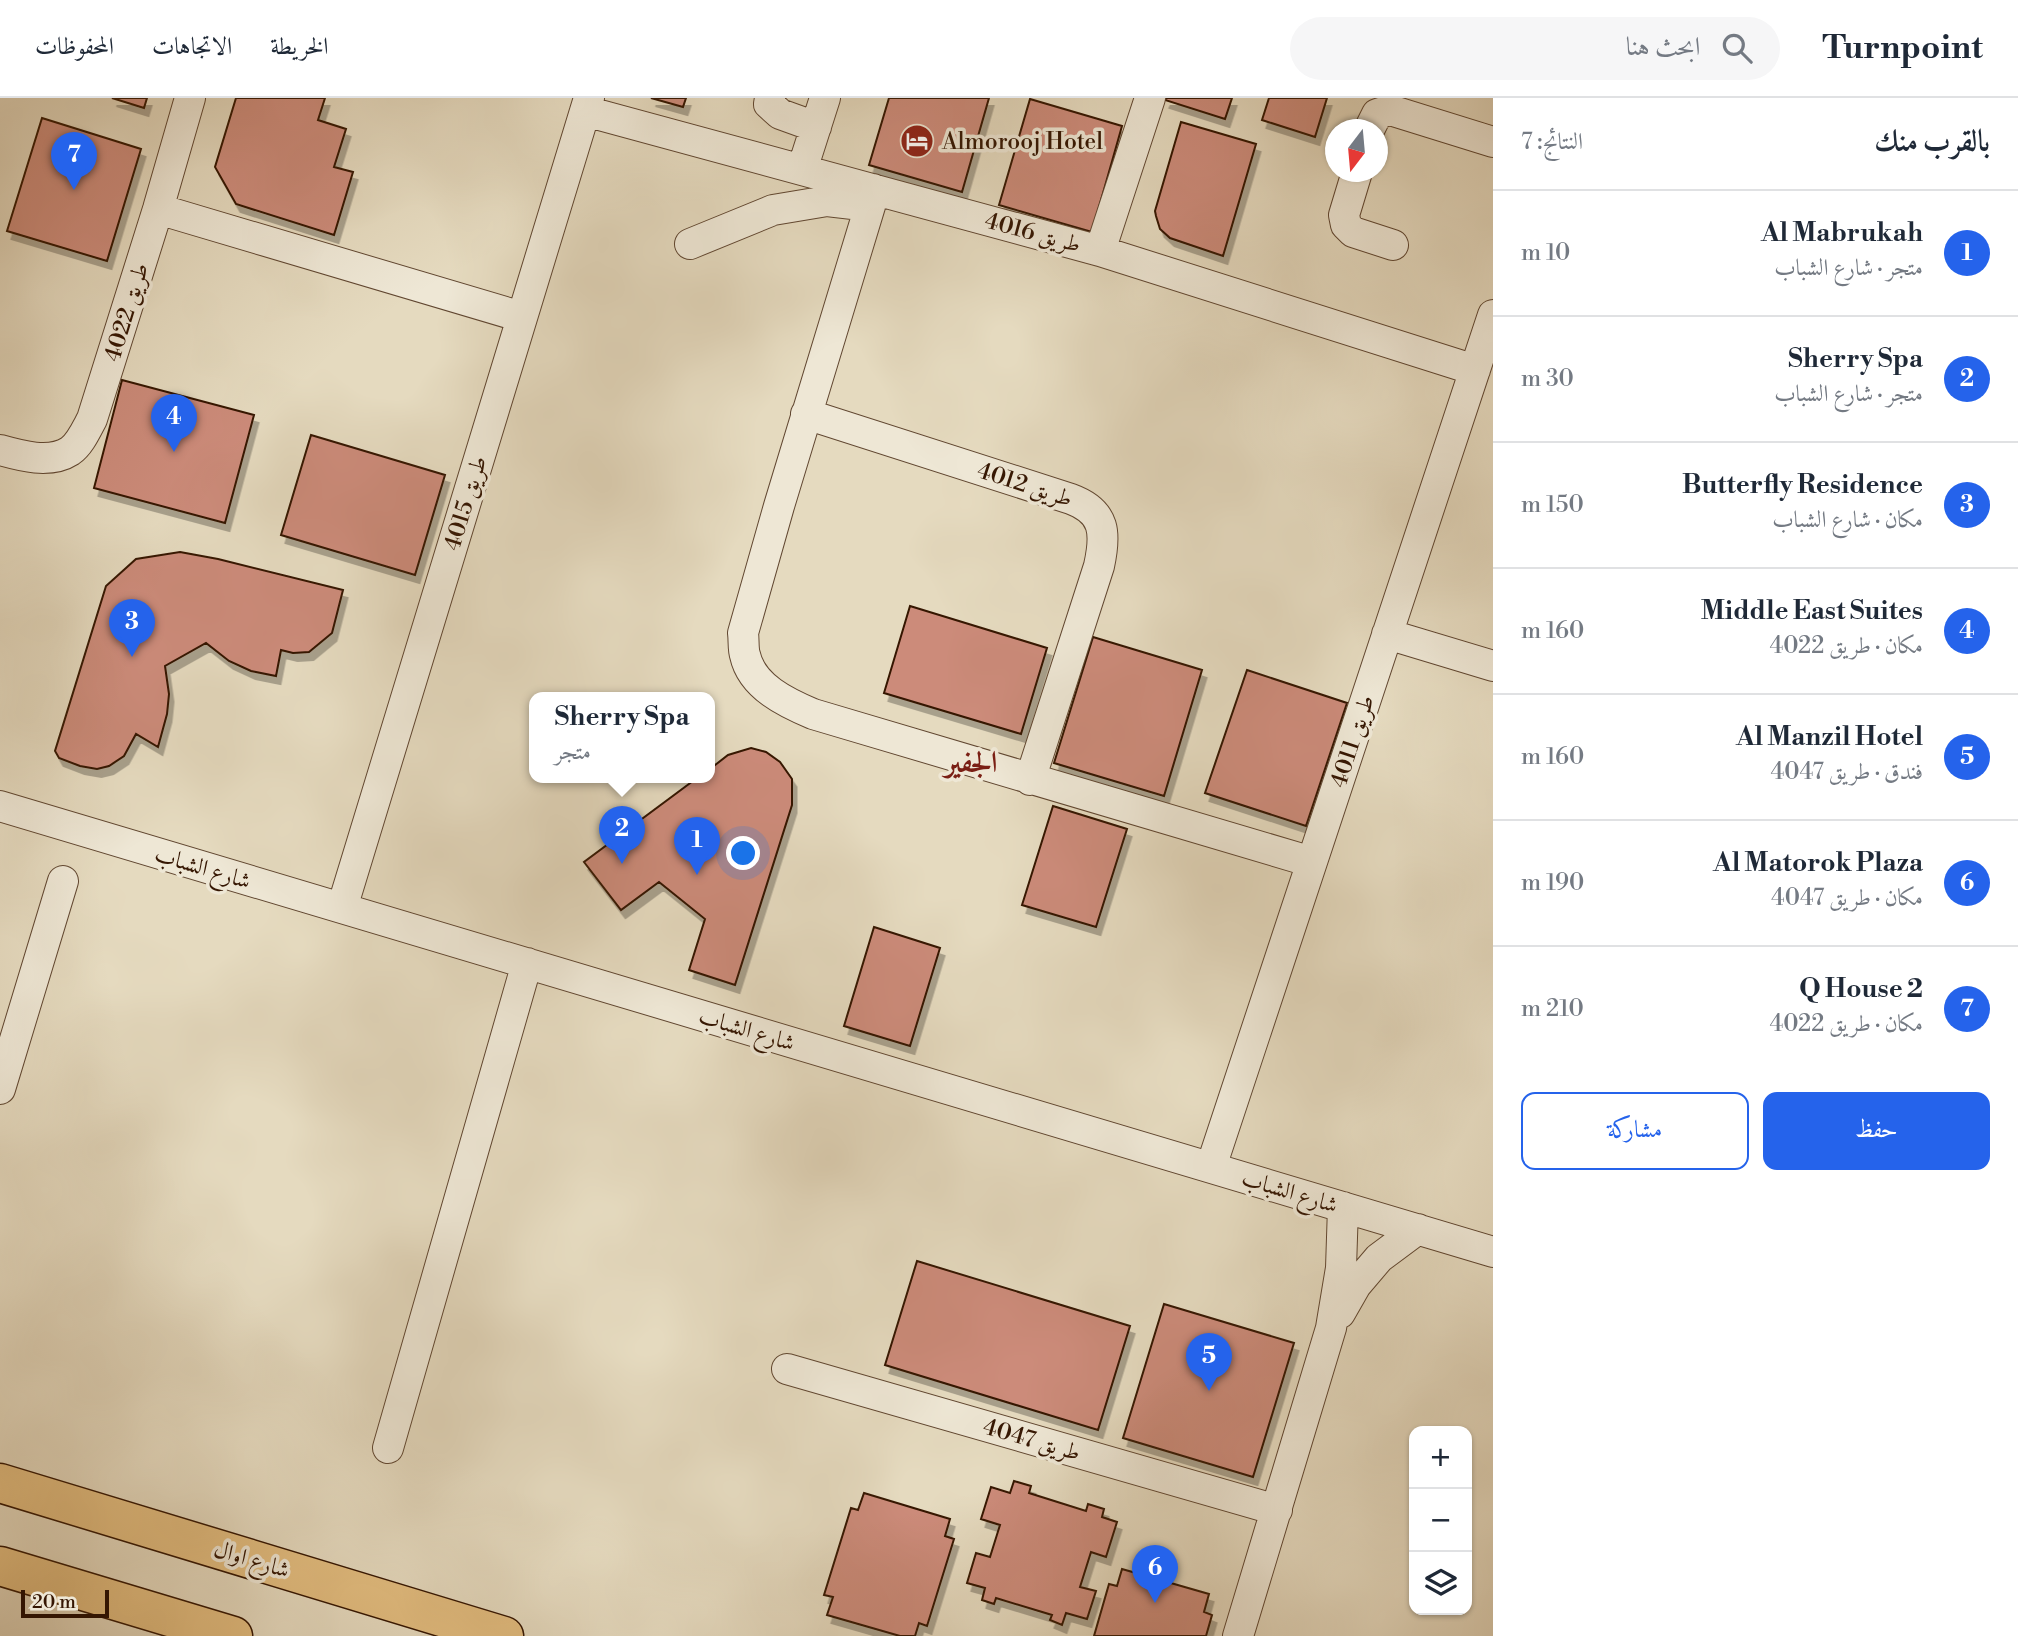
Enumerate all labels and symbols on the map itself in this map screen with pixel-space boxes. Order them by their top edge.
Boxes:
north arrow [1325,119,1388,182]
hotel icon: Almorooj Hotel [898,122,936,160]
place label: Almorooj Hotel [941,128,1103,156]
pin: 7 [51,132,97,190]
street label: طريق 4016 [982,207,1084,259]
street label: طريق 4022 [99,260,155,365]
pin: 4 [151,394,197,452]
street label: طريق 4015 [438,453,494,554]
street label: طريق 4012 [974,456,1076,513]
pin: 3 [109,599,155,657]
street label: طريق 4011 [1325,692,1381,791]
district label: الجفير [941,744,998,782]
pin: 2 [599,806,645,864]
pin: 1 [674,817,720,875]
your location [726,836,760,870]
street label: شارع الشباب [150,840,254,901]
street label: شارع الشباب [694,1002,798,1063]
street label: شارع الشباب [1237,1164,1341,1225]
pin: 5 [1186,1333,1232,1391]
street label: طريق 4047 [980,1413,1084,1467]
street label: شارع اوال [209,1535,293,1589]
pin: 6 [1132,1545,1178,1603]
scale bar [21,1587,108,1619]

